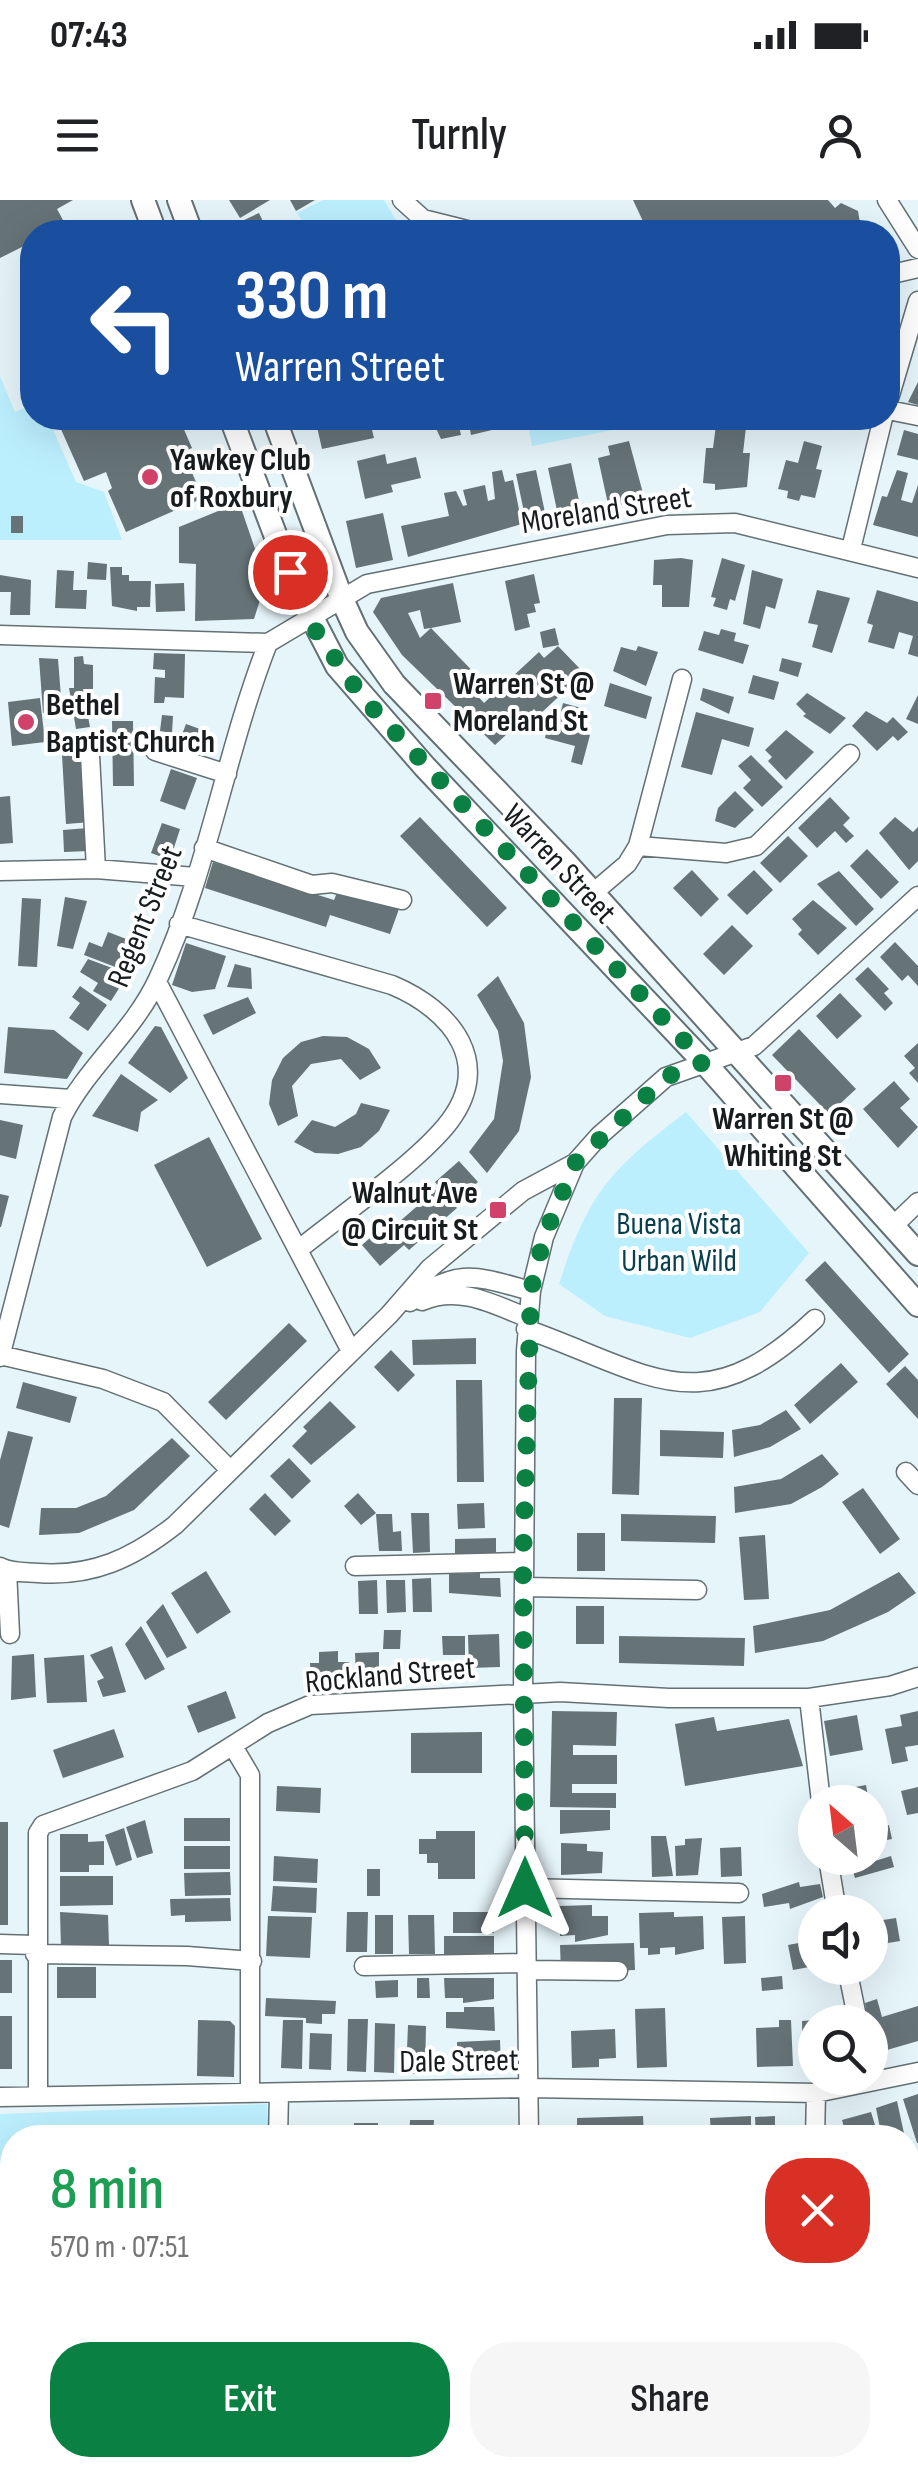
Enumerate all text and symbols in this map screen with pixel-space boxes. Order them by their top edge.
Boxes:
text: 07:43 [50,13,128,58]
icon: menu [50,108,105,163]
text: Turnly [411,108,507,163]
icon: person [813,108,868,163]
text: 330 m [235,255,388,339]
icon: left [70,260,200,390]
text: Warren Street [235,340,445,395]
place label: Yawkey Club of Roxbury [170,441,311,517]
marker: Yawkey Club of Roxbury [139,466,161,488]
street label: Moreland Street [518,478,694,543]
pin [248,530,333,615]
icon: arrive [263,545,318,600]
place label: Warren St @ Moreland St [453,665,594,741]
place label: Bethel Baptist Church [46,686,215,762]
marker: Warren St @ Moreland St [422,690,444,712]
marker: Bethel Baptist Church [15,711,37,733]
street label: Warren Street [494,796,624,932]
street label: Regent Street [99,840,191,993]
marker: Warren St @ Whiting St [772,1072,794,1094]
place label: Warren St @ Whiting St [712,1100,854,1176]
place label: Walnut Ave @ Circuit St [341,1174,478,1250]
marker: Walnut Ave @ Circuit St [487,1199,509,1221]
park label: Buena Vista Urban Wild [616,1205,742,1281]
street label: Rockland Street [303,1649,477,1702]
north arrow [798,1785,888,1875]
map controls [798,1785,888,2095]
position arrow [473,1836,577,1940]
button: sound [798,1895,888,1985]
button: search [798,2005,888,2095]
street label: Dale Street [399,2041,519,2082]
text: 8 min [50,2154,164,2226]
button: close [765,2158,870,2263]
text: 570 m · 07:51 [50,2228,189,2267]
button: Exit [50,2342,450,2457]
button: Share [470,2342,870,2457]

